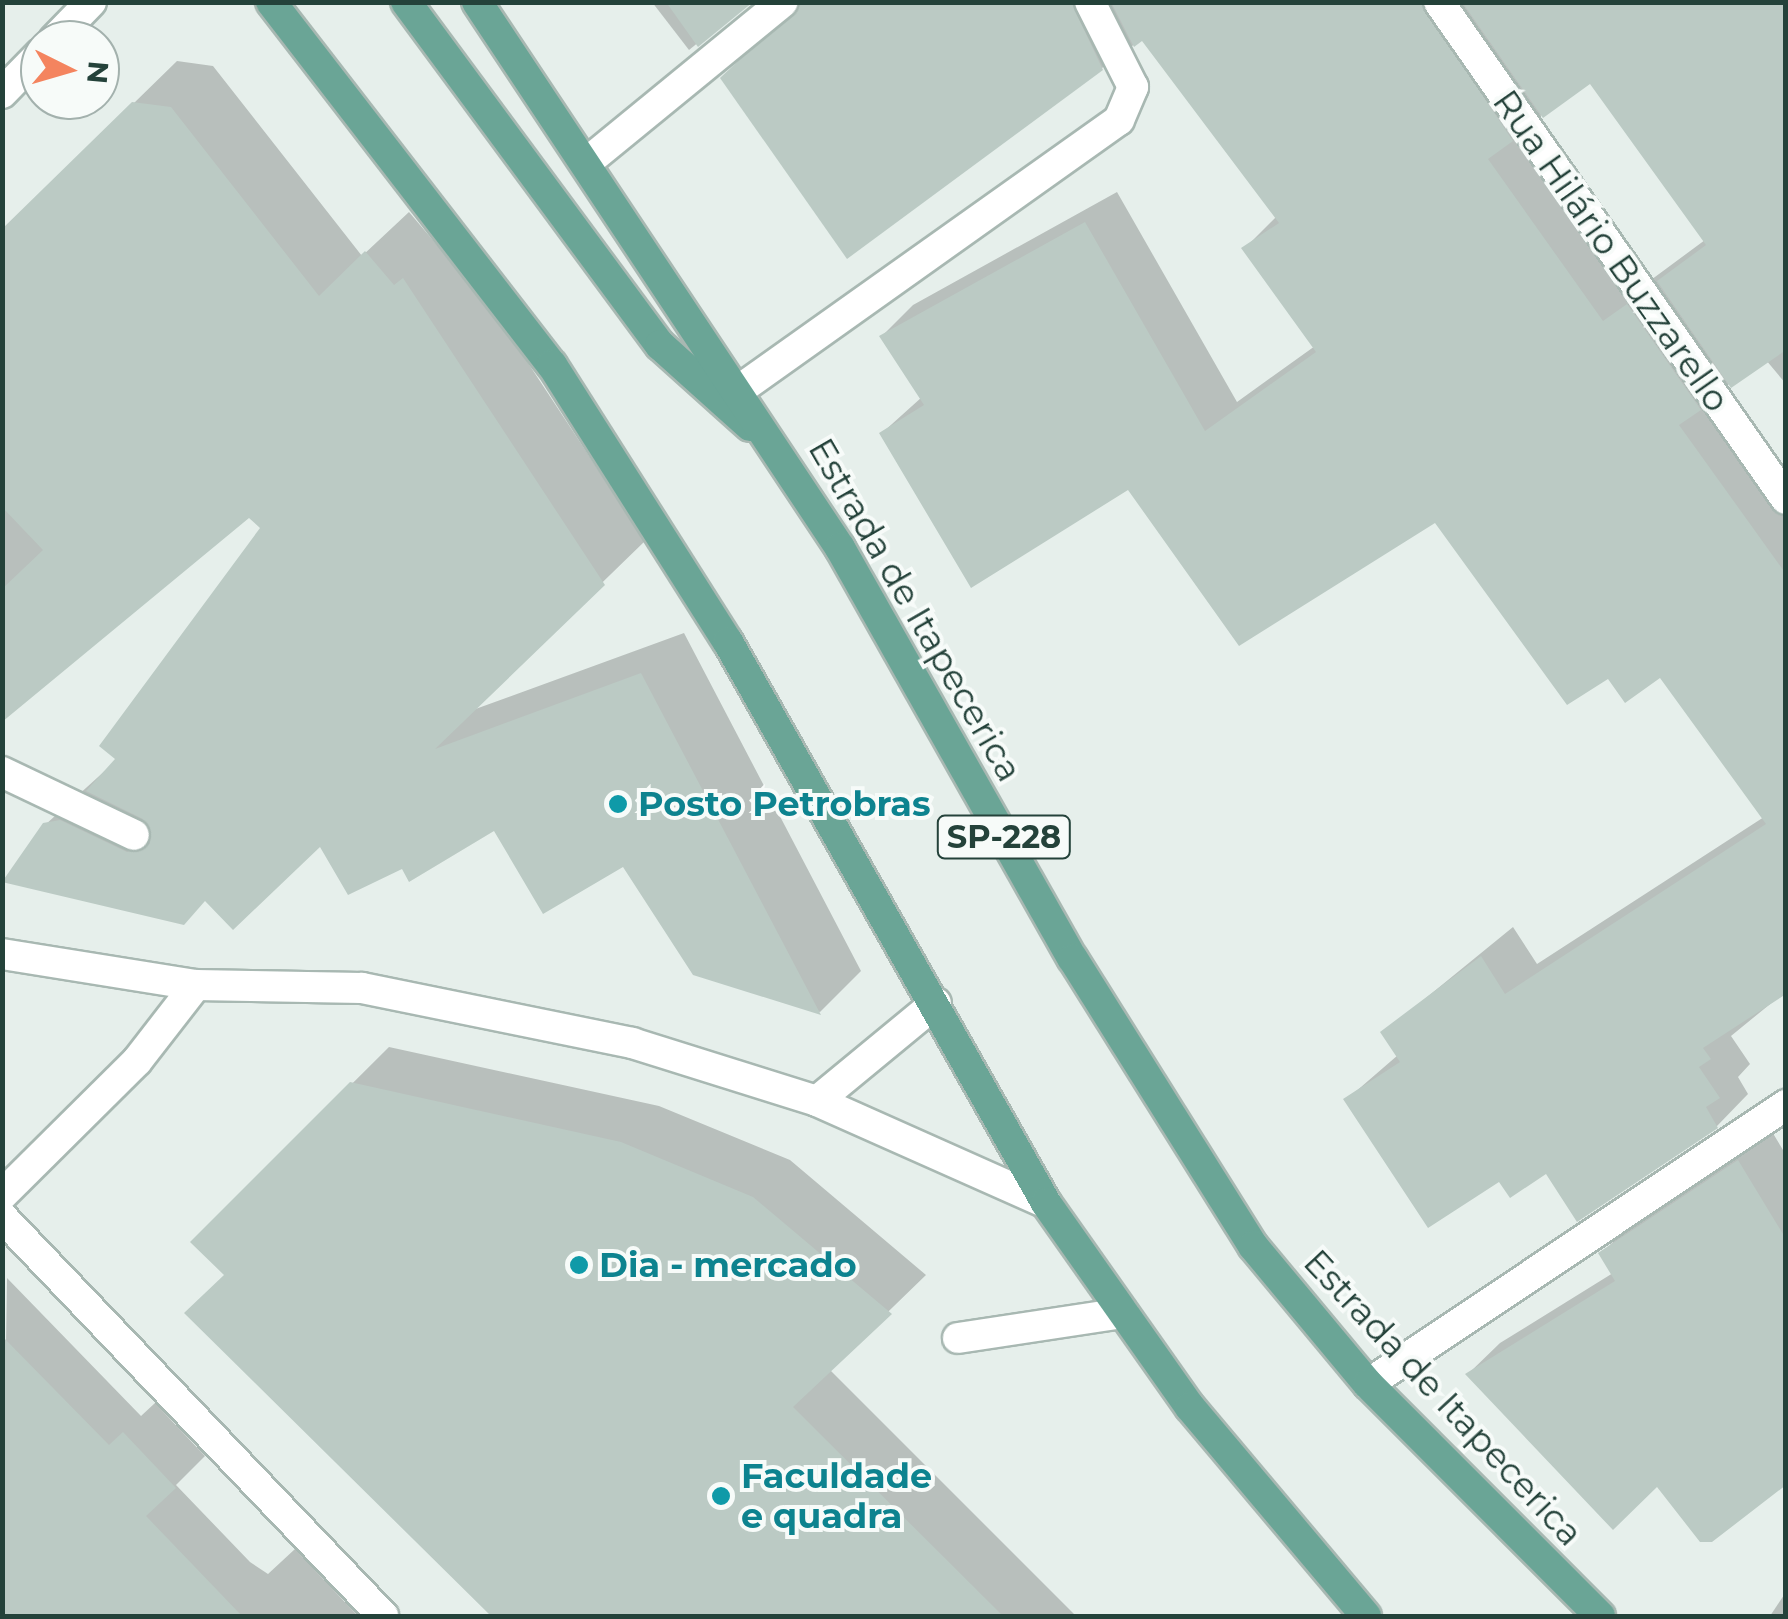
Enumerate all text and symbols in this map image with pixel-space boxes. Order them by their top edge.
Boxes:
north arrow [20,20,120,120]
text: N [80,60,116,85]
street label: Rua Hilário Buzzarello [1484,82,1738,420]
street label: Estrada de Itapecerica [800,431,1030,789]
place label: Posto Petrobras [638,783,930,825]
marker: Posto Petrobras [607,793,629,815]
road number: SP-228 [936,810,1072,864]
street label: Estrada de Itapecerica [1295,1241,1591,1555]
place label: Dia - mercado [599,1244,857,1286]
marker: Dia - mercado [568,1254,590,1276]
place label: Faculdade e quadra [741,1455,932,1537]
marker: Faculdade e quadra [710,1485,732,1507]

